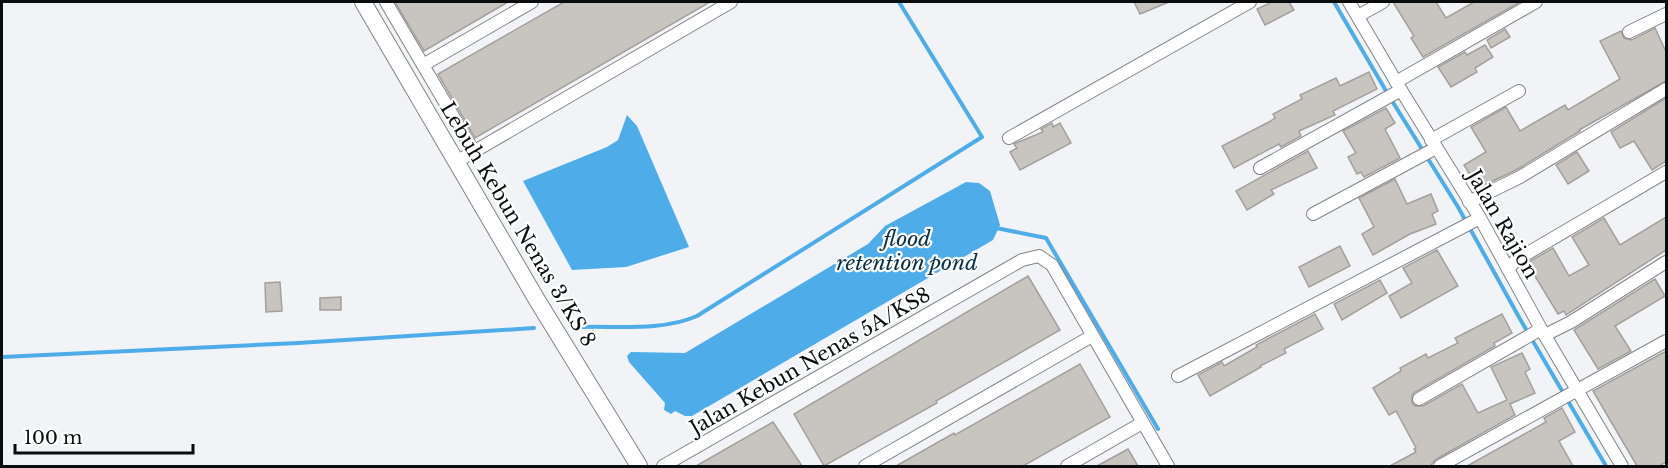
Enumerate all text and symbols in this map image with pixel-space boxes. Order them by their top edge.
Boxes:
street label: Lebuh Kebun Nenas 3/KS 8 [435,97,601,351]
street label: Jalan Rajion [1461,163,1544,283]
water label: flood retention pond [836,226,978,276]
street label: Jalan Kebun Nenas 5A/KS8 [683,282,935,441]
scale bar [15,417,194,455]
text: 100 m [24,427,82,449]

